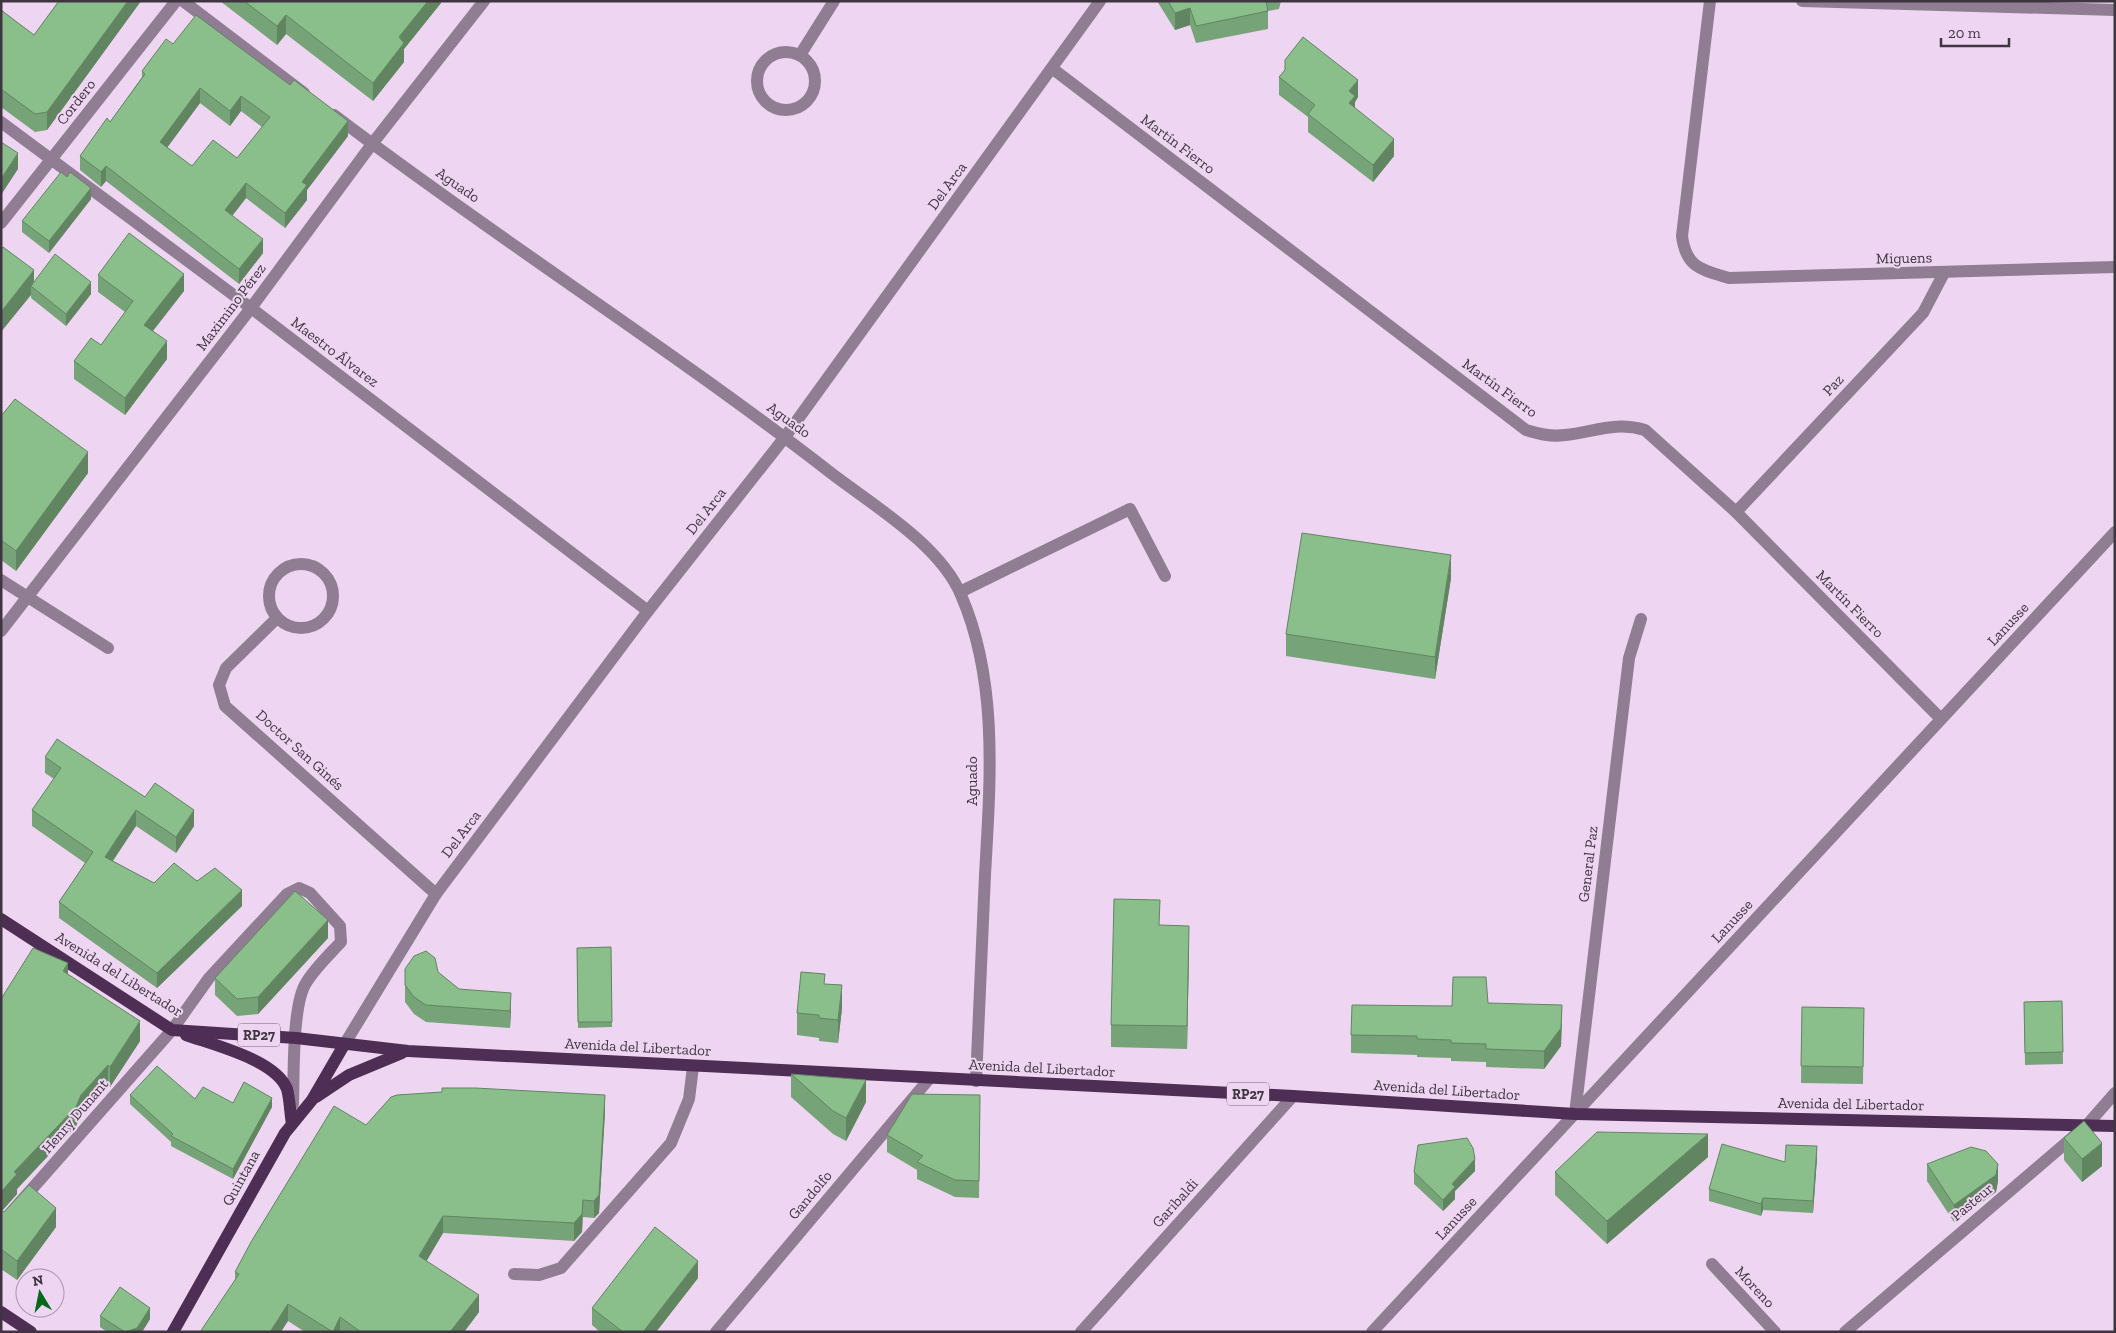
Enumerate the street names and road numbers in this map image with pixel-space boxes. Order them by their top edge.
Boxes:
street label: Cordero [53,75,100,128]
street label: Martín Fierro [1137,110,1219,178]
street label: Del Arca [924,159,970,213]
street label: Aguado [433,163,484,207]
street label: Miguens [1876,249,1932,267]
street label: Maximino Pérez [192,260,270,354]
street label: Maestro Álvarez [288,313,382,391]
street label: Martín Fierro [1459,355,1541,421]
street label: Paz [1819,371,1847,399]
street label: Aguado [764,398,814,442]
street label: Del Arca [682,484,730,538]
street label: Martín Fierro [1812,566,1888,642]
street label: Lanusse [1983,599,2033,649]
street label: Doctor San Ginés [252,706,348,794]
street label: Aguado [963,756,981,806]
street label: Del Arca [437,807,485,861]
street label: General Paz [1574,825,1602,903]
street label: Lanusse [1707,896,1757,946]
street label: Avenida del Libertador [52,928,186,1020]
road number: RP27 [238,1024,280,1046]
street label: Avenida del Libertador [564,1034,712,1060]
street label: Avenida del Libertador [968,1055,1116,1081]
street label: Henry Dunant [38,1075,112,1157]
street label: Avenida del Libertador [1373,1076,1521,1104]
road number: RP27 [1227,1082,1269,1106]
street label: Avenida del Libertador [1778,1094,1924,1114]
street label: Quintana [218,1147,264,1209]
street label: Gandolfo [784,1167,836,1223]
street label: Garibaldi [1148,1175,1202,1231]
street label: Pasteur [1947,1179,1997,1225]
street label: Lanusse [1431,1193,1481,1243]
street label: Moreno [1731,1262,1779,1312]

